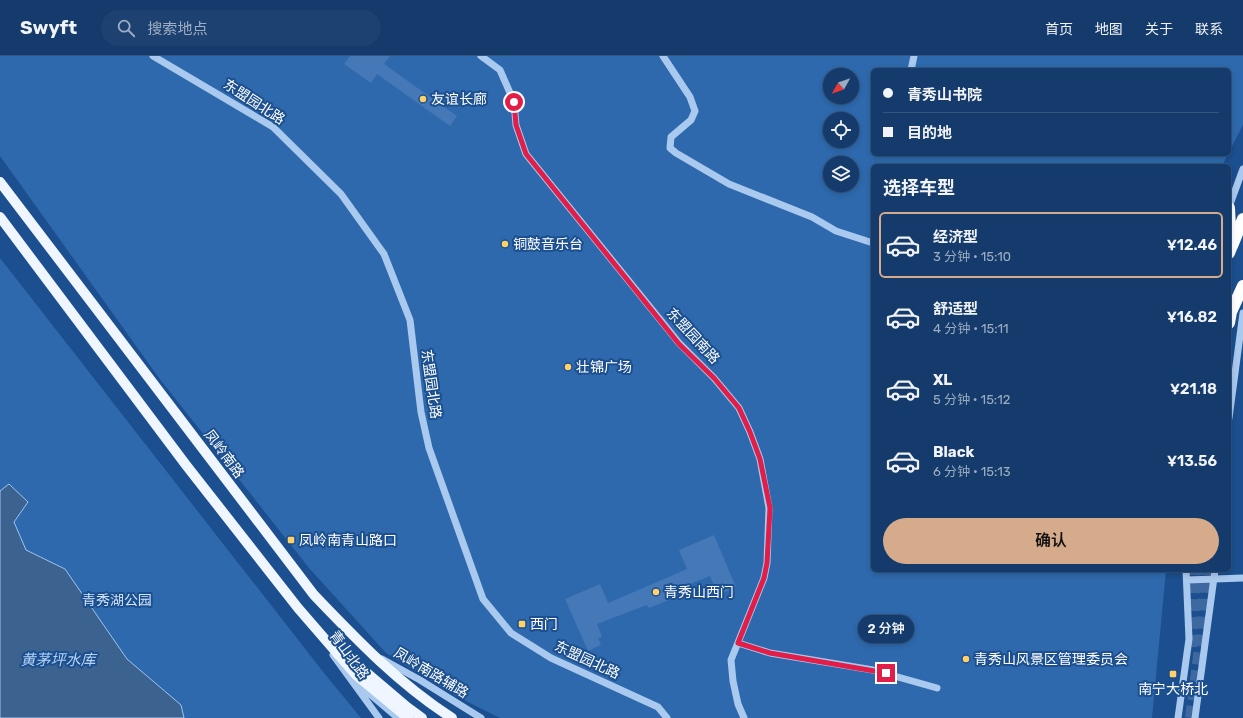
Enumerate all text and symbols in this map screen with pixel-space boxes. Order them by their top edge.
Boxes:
search box [101,10,381,46]
text: Swyft [20,16,77,39]
icon: search [115,17,137,39]
text: 搜索地点 [147,20,207,38]
text: 首页 [1045,21,1073,38]
text: 地图 [1095,21,1123,38]
text: 关于 [1145,21,1173,38]
text: 联系 [1195,21,1223,38]
north arrow [823,68,859,104]
map controls [823,68,859,192]
street label: 东盟园北路 [220,76,288,128]
text: 青秀山书院 [907,86,982,104]
place label: 友谊长廊 [431,91,487,108]
route start [505,93,523,111]
marker: 友谊长廊 [418,94,428,104]
button: locate [823,112,859,148]
text: 目的地 [907,124,952,142]
button: layers [823,156,859,192]
text: 选择车型 [883,177,955,199]
icon: car [885,227,921,263]
text: 经济型 [933,228,978,246]
place label: 铜鼓音乐台 [513,236,583,253]
text: ¥12.46 [1167,236,1217,254]
marker: 铜鼓音乐台 [500,239,510,249]
text: 3 分钟 · 15:10 [933,249,1011,264]
icon: car [885,299,921,335]
text: 舒适型 [933,300,978,318]
street label: 东盟园南路 [663,305,723,367]
text: ¥16.82 [1167,308,1217,326]
text: 4 分钟 · 15:11 [933,321,1009,336]
street label: 东盟园北路 [418,348,444,420]
place label: 壮锦广场 [576,359,632,376]
marker: 壮锦广场 [563,362,573,372]
icon: car [885,371,921,407]
text: XL [933,371,952,389]
text: ¥21.18 [1170,380,1217,398]
text: 5 分钟 · 15:12 [933,392,1010,407]
street label: 凤岭南路 [200,427,248,481]
icon: car [885,443,921,479]
text: Black [933,443,974,461]
text: ¥13.56 [1167,452,1217,470]
text: 6 分钟 · 15:13 [933,464,1011,479]
button: 确认 [883,518,1219,564]
place label: 凤岭南青山路口 [299,532,397,549]
marker: 凤岭南青山路口 [286,535,296,545]
place label: 青秀山西门 [664,584,734,601]
marker: 青秀山西门 [651,587,661,597]
park label: 青秀湖公园 [82,592,152,609]
callout: 2 分钟 [858,615,914,643]
place label: 西门 [530,616,558,633]
marker: 西门 [517,619,527,629]
text: 2 分钟 [867,621,905,636]
street label: 青山北路 [326,627,372,683]
street label: 东盟园北路 [552,638,622,682]
street label: 凤岭南路辅路 [391,644,471,702]
water label: 黄茅坪水库 [20,651,98,669]
place label: 青秀山风景区管理委员会 [974,651,1128,668]
marker: 青秀山风景区管理委员会 [961,654,971,664]
route end [877,664,895,682]
marker: 南宁大桥北 [1168,669,1178,679]
place label: 南宁大桥北 [1138,681,1208,698]

